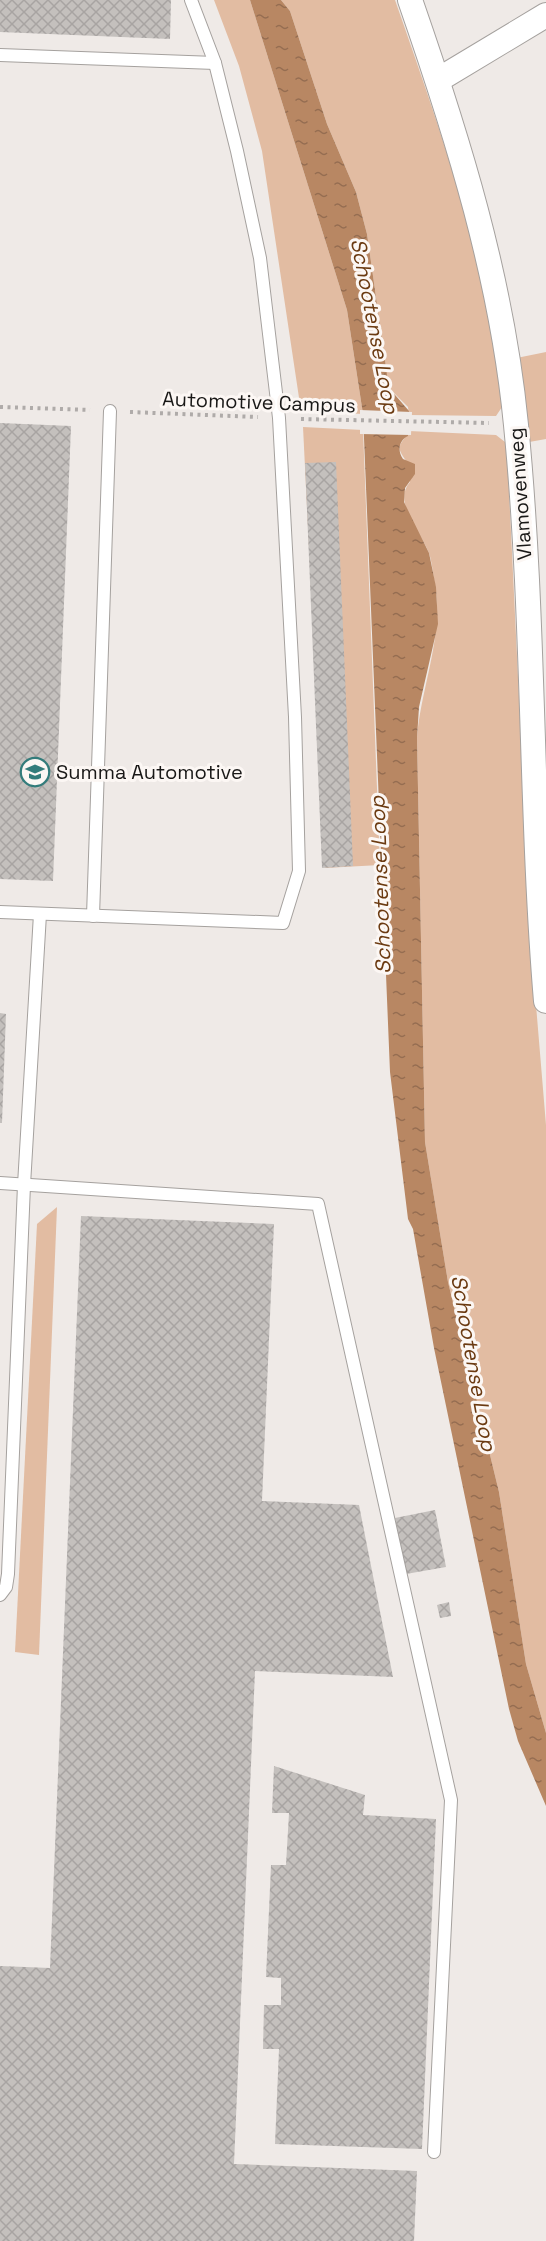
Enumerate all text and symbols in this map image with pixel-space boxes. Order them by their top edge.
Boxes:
water label: Schootense Loop [345,236,406,417]
street label: Automotive Campus [162,386,356,418]
street label: Vlamovenweg [502,427,538,561]
school or university icon: Summa Automotive [19,756,51,788]
place label: Summa Automotive [56,759,243,785]
water label: Schootense Loop [363,794,397,975]
water label: Schootense Loop [445,1273,503,1455]

